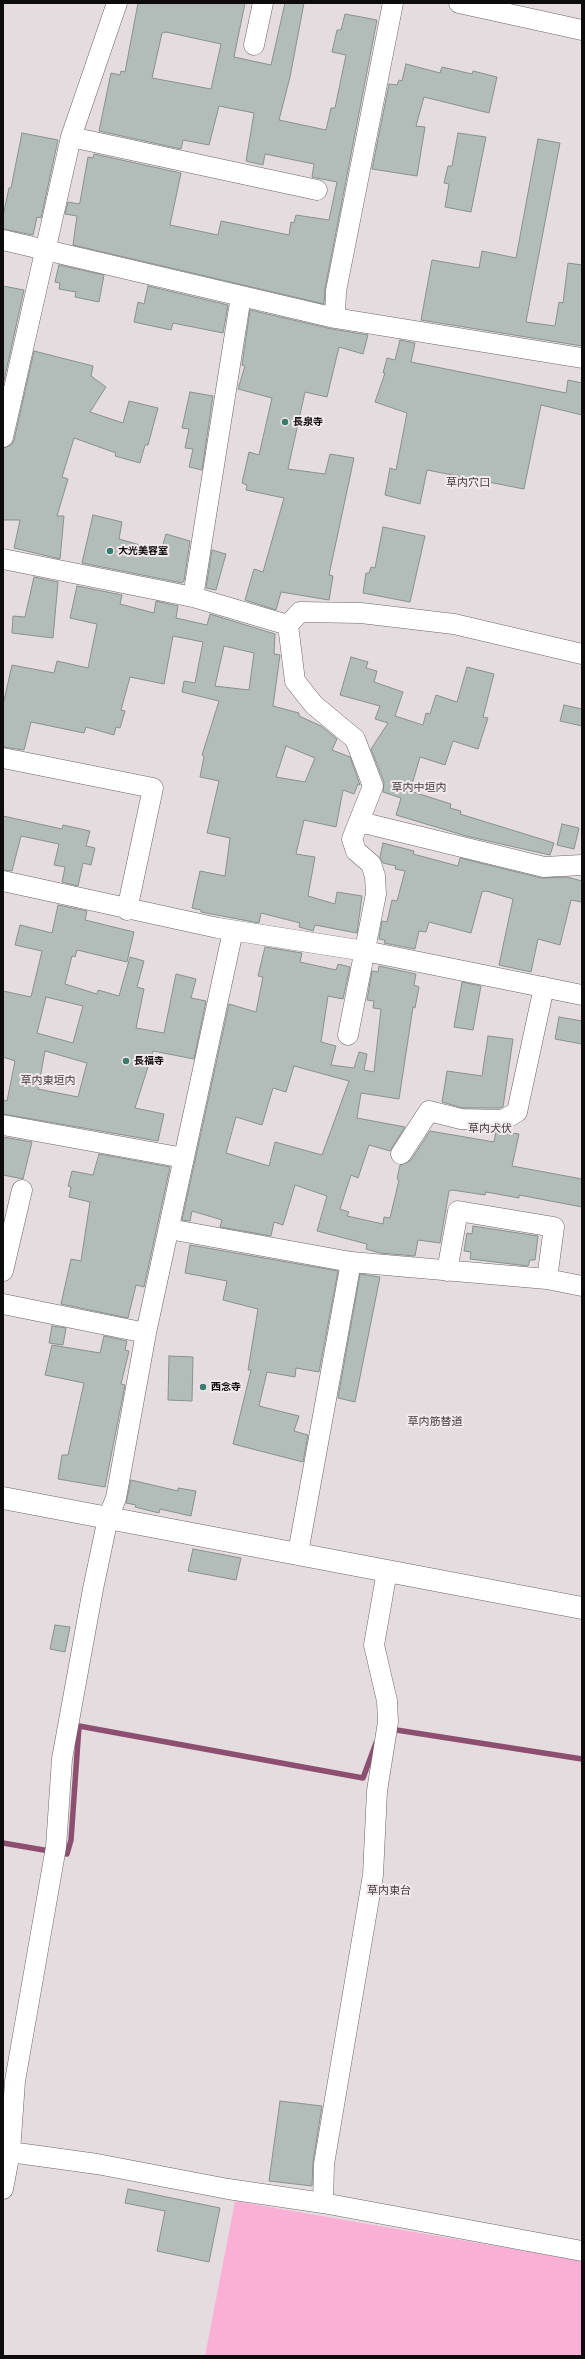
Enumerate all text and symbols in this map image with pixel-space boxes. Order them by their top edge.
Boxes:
place label: 長泉寺 [293,416,323,428]
marker: 長泉寺 [280,417,290,427]
district label: 草内穴口 [446,476,490,490]
place label: 大光美容室 [118,545,168,557]
marker: 大光美容室 [105,546,115,556]
district label: 草内中垣内 [392,781,446,795]
place label: 長福寺 [134,1055,164,1067]
marker: 長福寺 [121,1056,131,1066]
district label: 草内東垣内 [21,1074,75,1088]
district label: 草内犬伏 [468,1122,512,1136]
place label: 西念寺 [211,1381,241,1393]
marker: 西念寺 [198,1382,208,1392]
district label: 草内筋替道 [408,1415,462,1429]
district label: 草内東台 [367,1884,411,1898]

